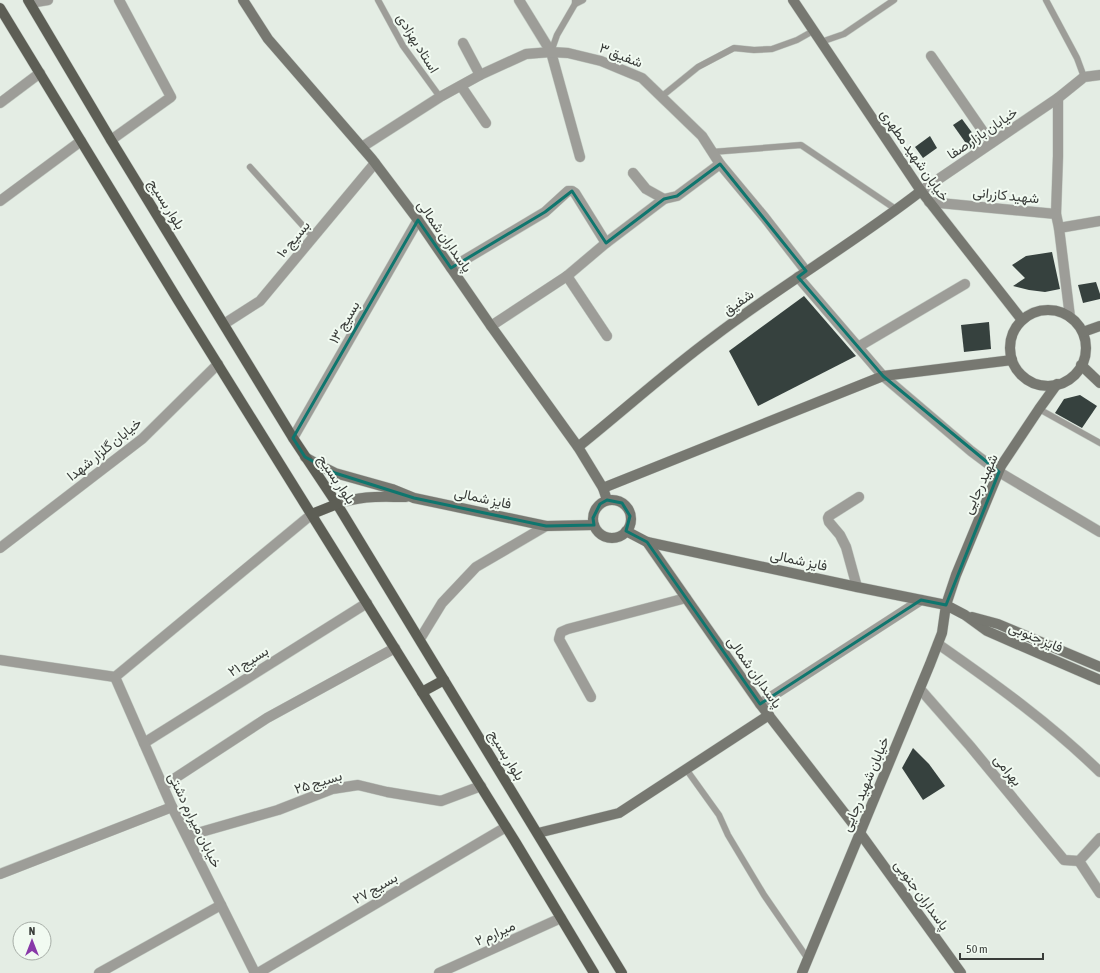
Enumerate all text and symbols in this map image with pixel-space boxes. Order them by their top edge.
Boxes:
street label: استاد بهزادی [393,10,443,76]
street label: شفیق ۳ [597,39,645,71]
street label: خیابان بازار صفا [944,104,1021,163]
street label: خیابان شهید مطهری [876,106,953,205]
street label: بلوار بسیج [143,176,189,234]
street label: شهید کازرانی [972,184,1040,207]
street label: پاسداران شمالی [413,197,476,276]
street label: بسیج ۱۰ [273,217,315,263]
street label: شفیق [720,286,757,319]
street label: بسیج ۱۳ [325,298,365,348]
street label: خیابان گلزار شهدا [64,414,145,485]
street label: بلوار بسیج [312,451,359,508]
street label: شهید رجایی [959,451,1002,517]
street label: فایز شمالی [453,484,513,513]
street label: فایز شمالی [769,546,829,575]
street label: فایز جنوبی [1006,618,1065,656]
street label: پاسداران شمالی [723,633,786,712]
street label: بسیج ۲۱ [225,642,273,682]
street label: بلوار بسیج [483,727,528,785]
street label: خیابان شهید رجایی [838,734,893,834]
street label: بهرامی [990,751,1025,790]
street label: بسیج ۲۵ [292,767,345,800]
street label: خیابان میرارم دشتی [164,770,225,871]
street label: پاسداران جنوبی [889,857,953,934]
street label: بسیج ۲۷ [350,869,402,910]
street label: میرارم ۲ [473,917,518,950]
north arrow [12,921,52,961]
text: N [29,925,35,937]
scale bar [960,935,1043,961]
text: 50 m [966,942,988,956]

